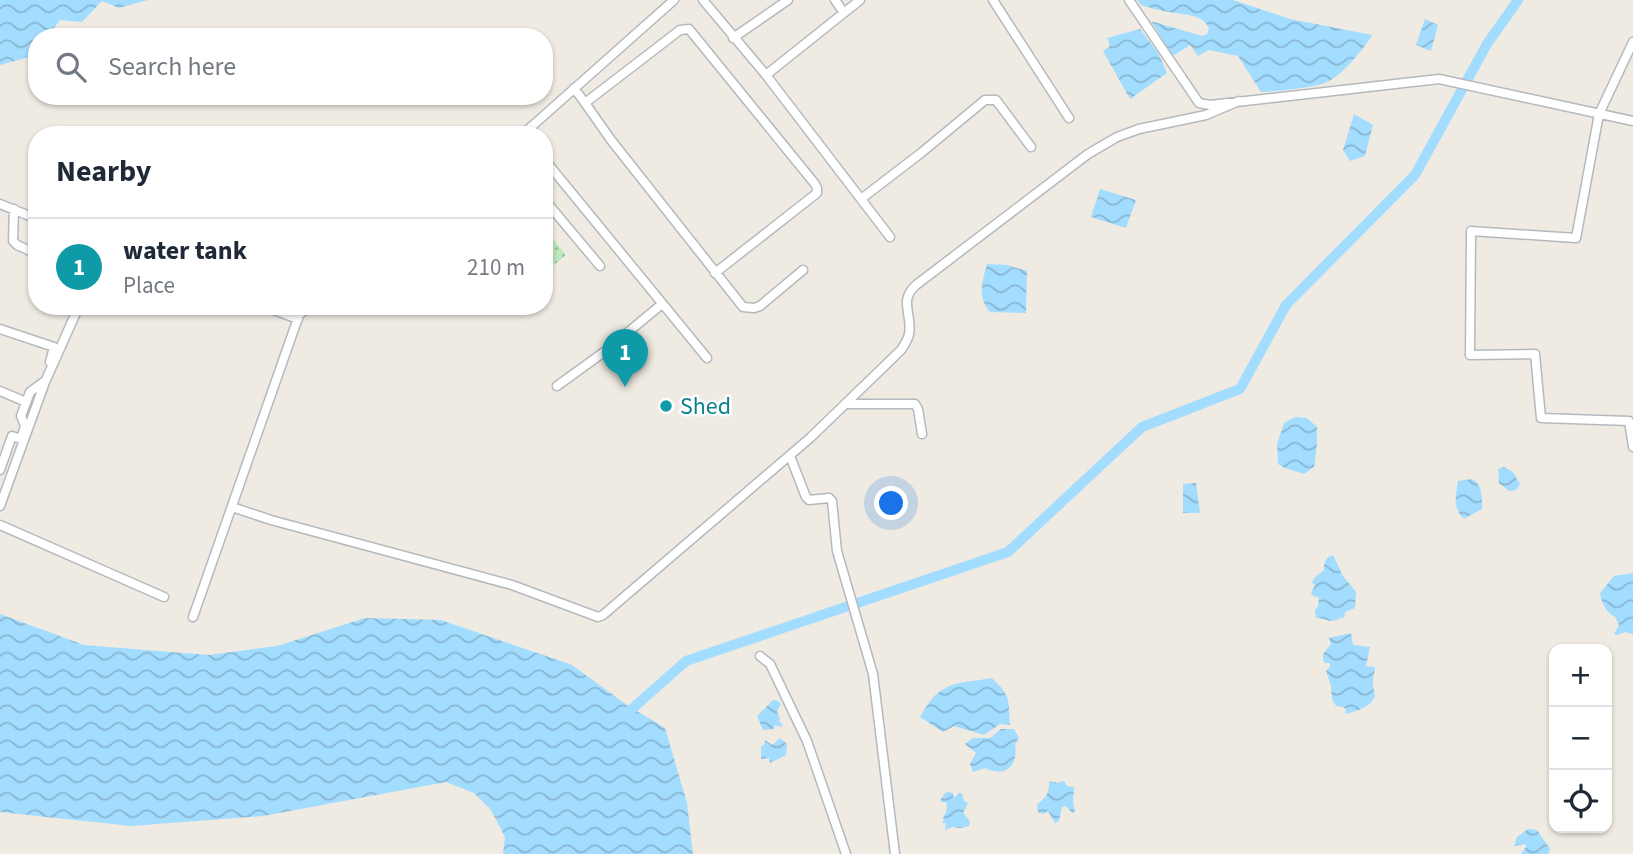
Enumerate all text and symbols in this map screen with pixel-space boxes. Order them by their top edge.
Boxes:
search box [28,28,553,105]
icon: search [52,48,90,86]
text: Search here [108,48,236,85]
text: Nearby [56,150,151,193]
text: water tank [123,232,247,269]
text: 1 [73,251,85,284]
text: 210 m [467,251,525,284]
text: Place [123,269,175,302]
pin: 1 [602,329,648,387]
place label: Shed [680,389,731,424]
marker: Shed [658,398,674,414]
your location [874,486,908,520]
map controls [1549,644,1612,833]
button: + [1549,644,1612,707]
button: − [1549,707,1612,770]
button: locate [1549,770,1612,833]

